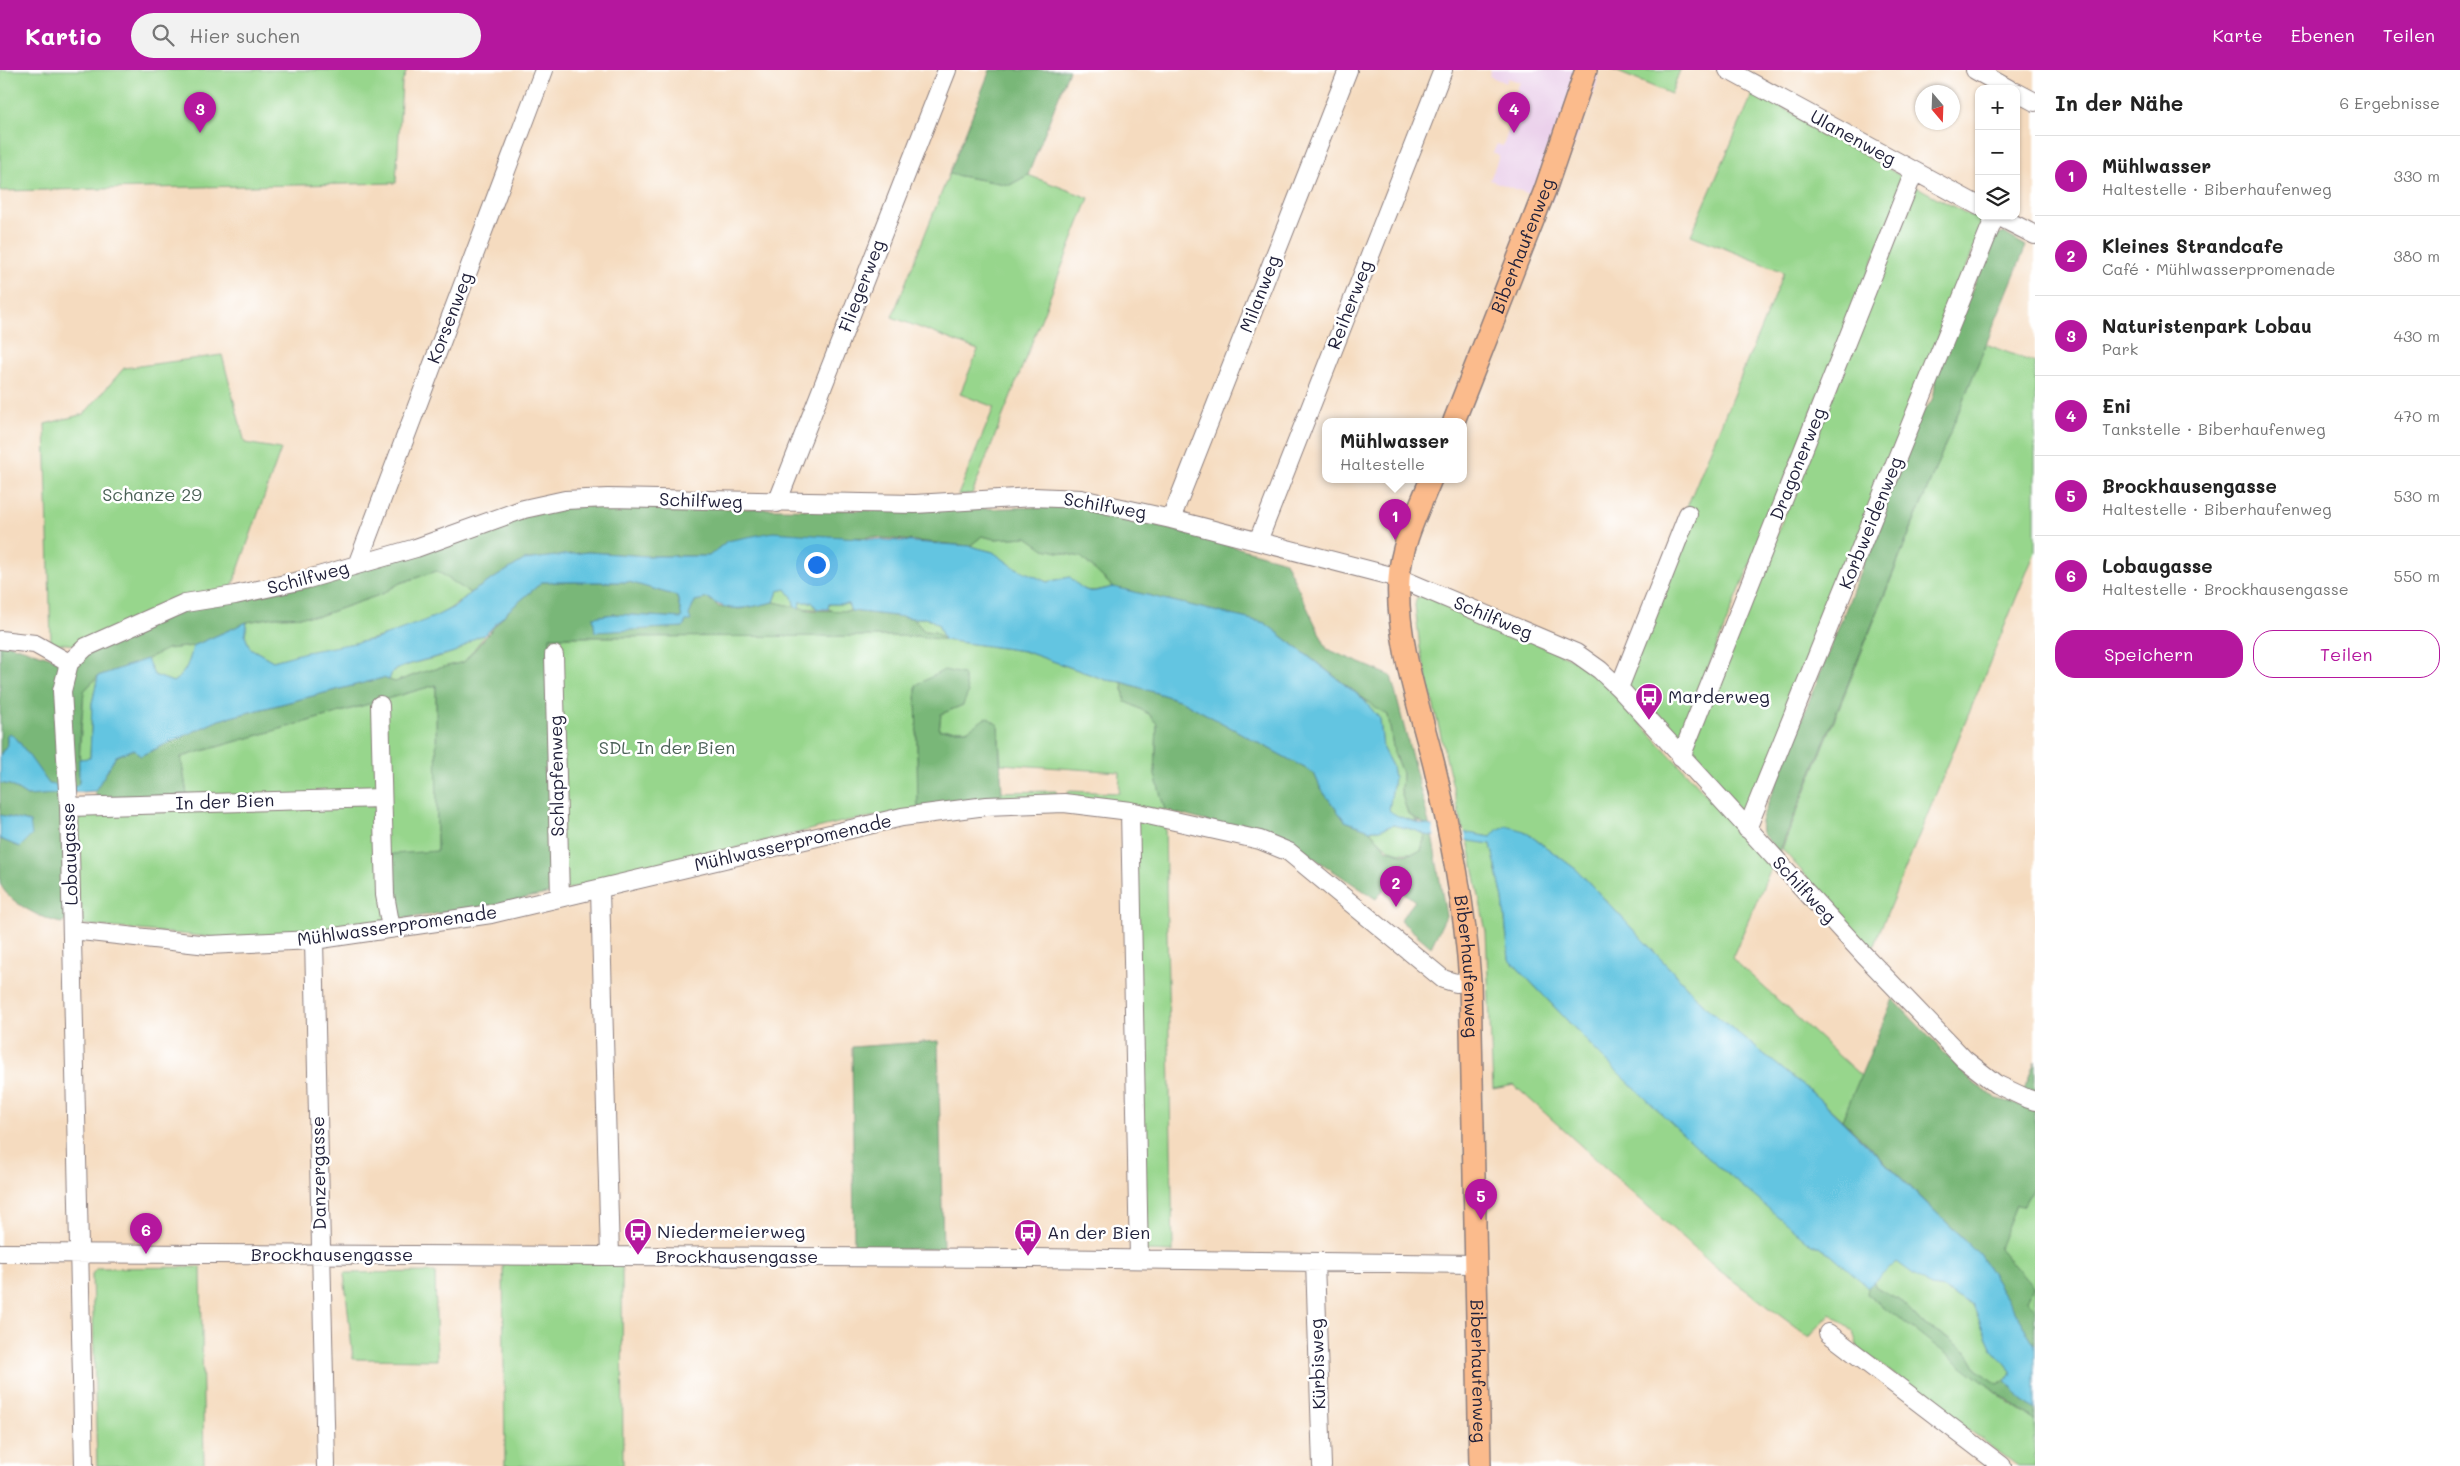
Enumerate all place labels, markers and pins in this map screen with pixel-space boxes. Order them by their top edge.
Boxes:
pin: 3 [184,92,216,133]
pin: 4 [1498,92,1530,133]
pin: 1 [1379,499,1411,540]
bus stop icon: Marderweg [1634,682,1664,721]
place label: Marderweg [1668,684,1770,708]
pin: 2 [1380,866,1412,907]
pin: 5 [1465,1179,1497,1220]
pin: 6 [130,1213,162,1254]
bus stop icon: Niedermeierweg [623,1217,653,1256]
bus stop icon: An der Bien [1013,1218,1043,1257]
place label: Niedermeierweg [657,1219,805,1243]
place label: An der Bien [1047,1220,1150,1244]

